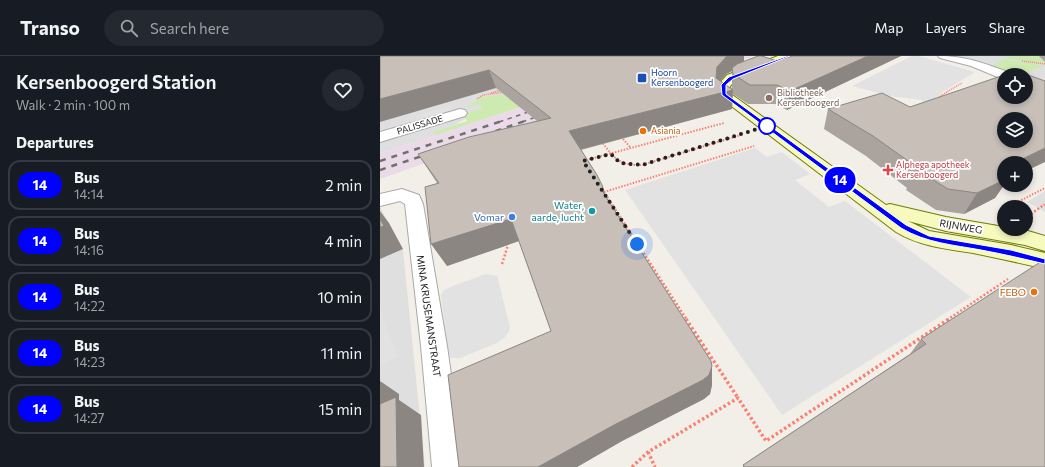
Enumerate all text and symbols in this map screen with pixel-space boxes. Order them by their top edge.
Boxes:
search box [104,10,384,46]
text: Transo [20,16,80,39]
icon: search [118,17,140,39]
text: Search here [150,19,229,37]
text: Map [875,19,903,36]
text: Layers [925,19,967,36]
text: Share [989,19,1025,36]
place label: Hoorn Kersenboogerd [651,67,713,88]
map controls [997,68,1033,236]
button: locate [997,68,1033,104]
button: heart [322,69,364,111]
text: Kersenboogerd Station [16,70,216,93]
marker: Hoorn Kersenboogerd [636,72,648,84]
place label: Bibliotheek Kersenboogerd [777,87,839,108]
marker: Bibliotheek Kersenboogerd [764,93,774,103]
text: Walk · 2 min · 100 m [16,97,130,113]
street label: PALISSADE [395,112,444,137]
button: layers [997,112,1033,148]
unlabelled marker [758,117,776,135]
place label: Asiania [651,125,681,136]
marker: Asiania [638,126,648,136]
text: Departures [16,133,94,151]
button: + [997,156,1033,192]
place label: Alphega apotheek Kersenboogerd [896,159,970,180]
marker: Alphega apotheek Kersenboogerd [883,165,893,175]
line badge: 14 [822,167,858,193]
text: Bus [74,168,99,186]
text: 14 [833,171,847,188]
text: 14 [33,176,47,193]
text: 2 min [325,176,362,194]
text: 14:14 [74,186,104,202]
place label: Water, aarde, lucht [532,199,584,223]
button: − [997,200,1033,236]
marker: Water, aarde, lucht [587,206,597,216]
place label: Vomar [474,211,504,223]
marker: Vomar [507,212,517,222]
street label: RIJNWEG [939,216,983,236]
text: Bus [74,224,99,242]
text: 14 [33,232,47,249]
text: 4 min [325,232,362,250]
your location [627,234,647,254]
text: 14:16 [74,242,104,258]
street label: MINA KRUSEMANSTRAAT [414,254,444,378]
text: Bus [74,280,99,298]
place label: FEBO [1000,286,1026,298]
marker: FEBO [1029,287,1039,297]
text: 14 [33,288,47,305]
text: 10 min [317,288,362,306]
text: 14:22 [74,298,105,314]
text: Bus [74,336,99,354]
text: 14 [33,344,47,361]
text: 11 min [321,344,362,362]
text: 14:23 [74,354,105,370]
text: Bus [74,392,99,410]
text: 14 [33,400,47,417]
text: 15 min [319,400,362,418]
text: 14:27 [74,410,104,426]

